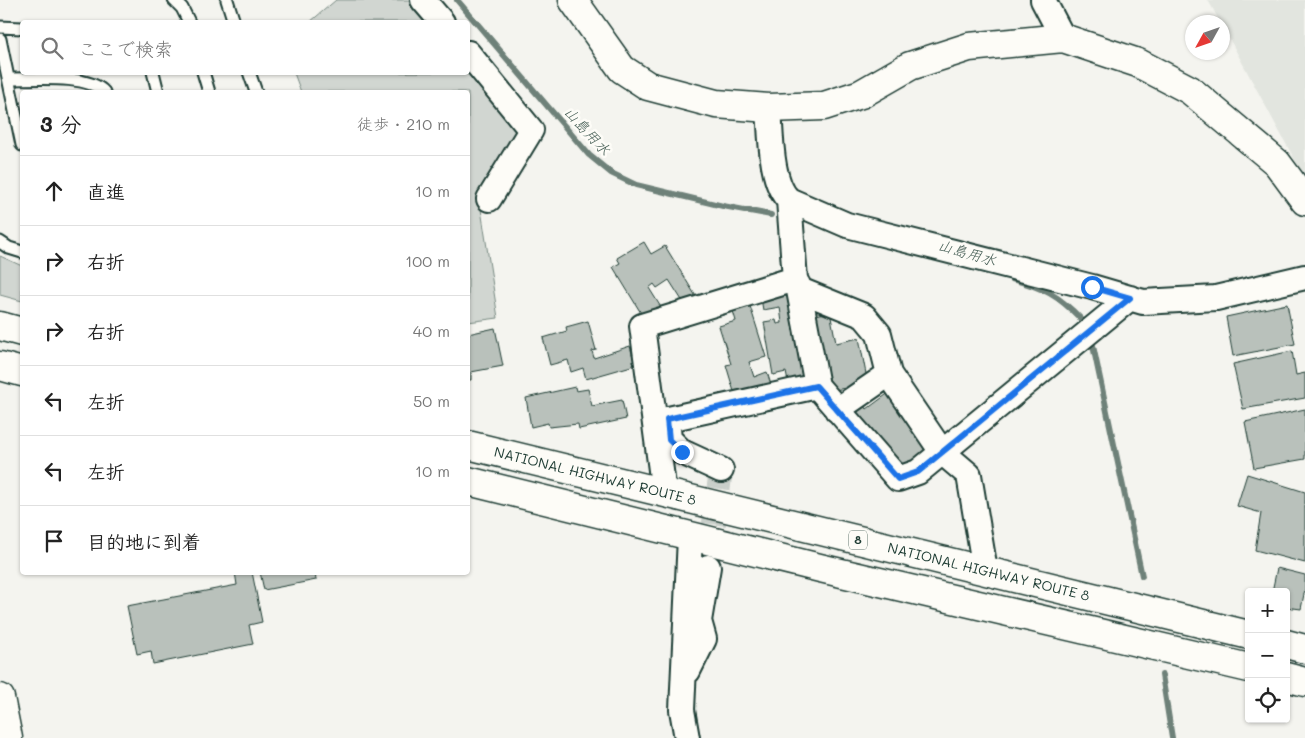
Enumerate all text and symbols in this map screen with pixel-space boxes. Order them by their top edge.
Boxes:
north arrow [1185,15,1230,60]
search box [20,20,470,75]
icon: search [38,34,66,62]
text: ここで検索 [78,36,173,61]
water label: 山島用水 [560,102,616,159]
text: 3 分 [40,110,81,137]
text: 徒歩 · 210 m [357,113,450,134]
icon: ahead [40,177,68,205]
text: 直進 [87,179,125,204]
text: 10 m [415,180,450,201]
water label: 山島用水 [936,234,999,270]
icon: right [40,247,68,275]
text: 右折 [87,249,125,274]
text: 100 m [405,250,450,271]
route start [1081,276,1104,299]
icon: right [40,317,68,345]
text: 右折 [87,319,125,344]
text: 40 m [413,320,450,341]
icon: left [40,387,68,415]
text: 左折 [87,389,125,414]
text: 50 m [413,390,450,411]
route end [671,441,694,464]
street label: NATIONAL HIGHWAY ROUTE 8 [492,442,698,509]
icon: left [40,457,68,485]
text: 左折 [87,459,125,484]
text: 10 m [415,460,450,481]
icon: arrive [40,527,68,555]
text: 目的地に到着 [87,529,201,554]
road number: 8 [849,530,867,550]
street label: NATIONAL HIGHWAY ROUTE 8 [886,537,1092,605]
map controls [1245,588,1290,723]
button: + [1245,588,1290,633]
button: − [1245,633,1290,678]
button: locate [1245,678,1290,723]

